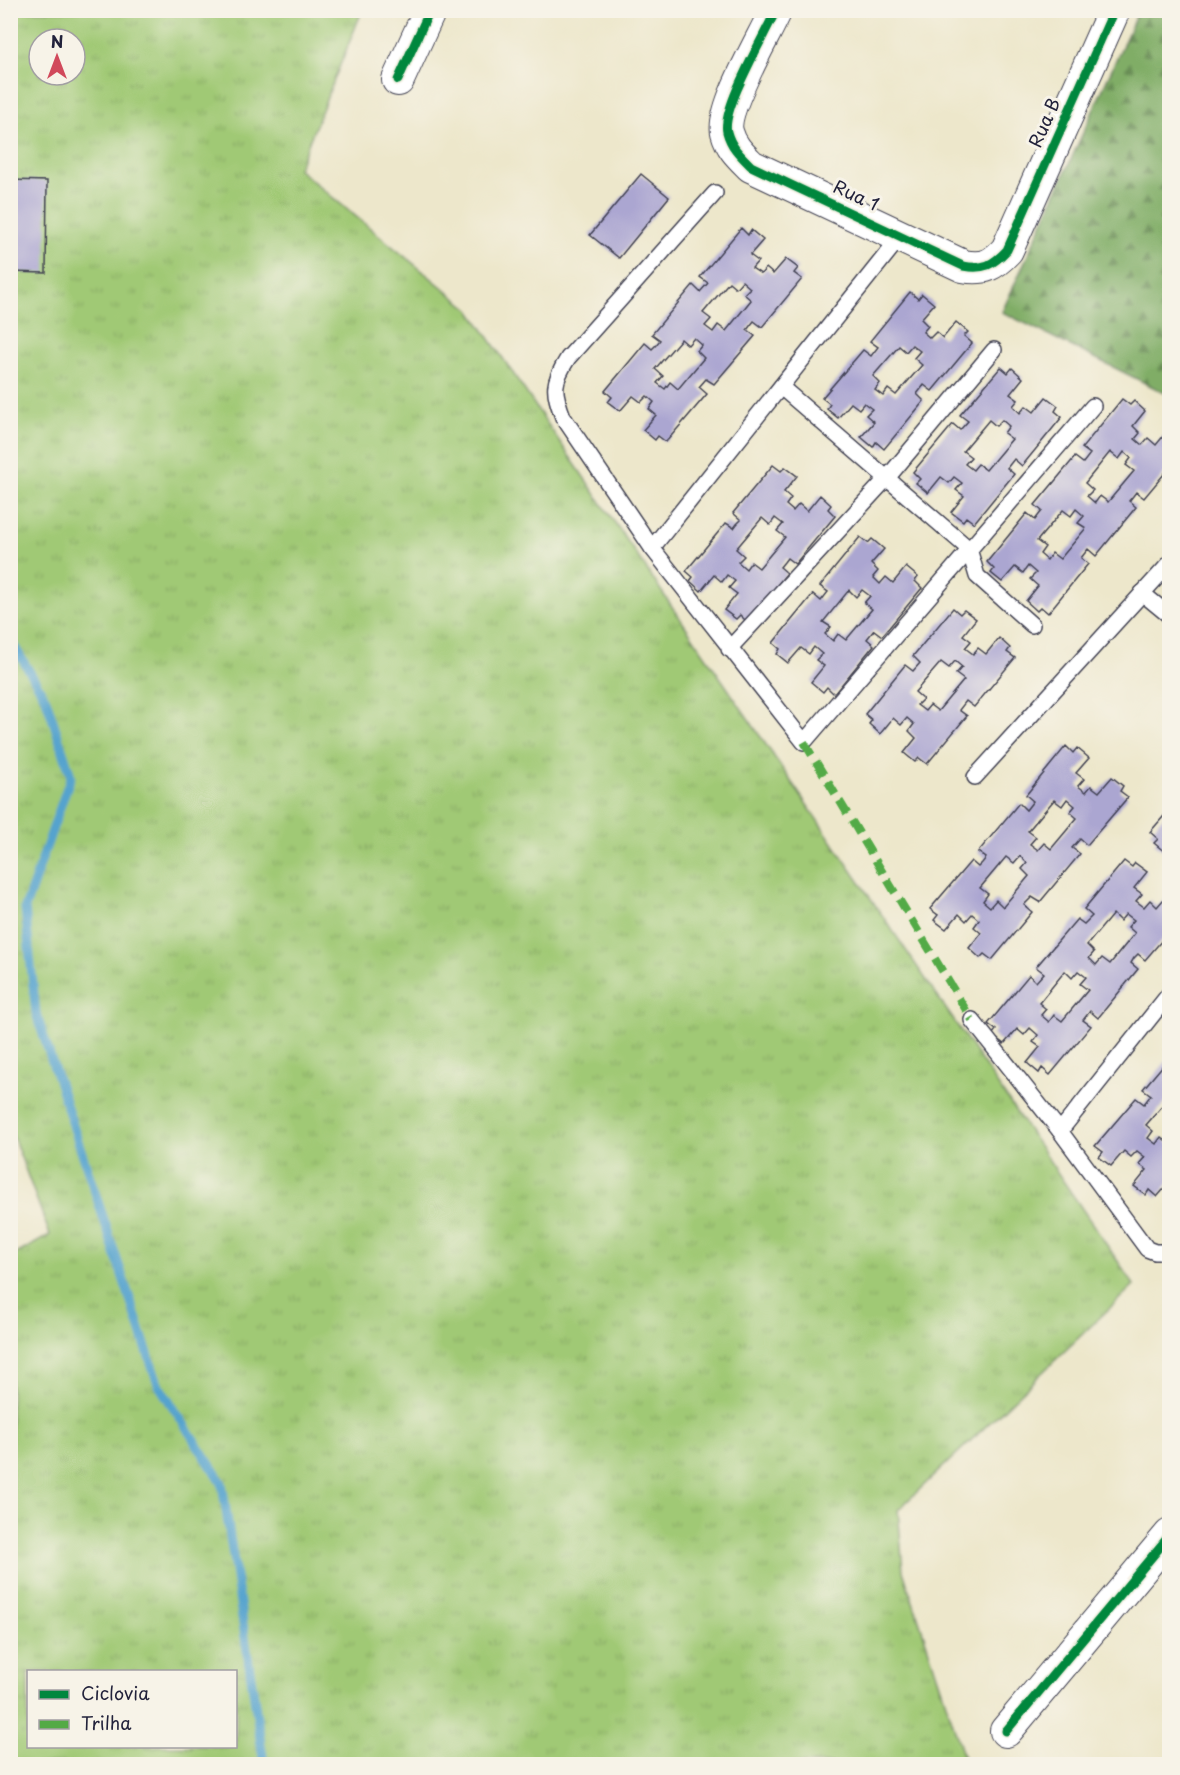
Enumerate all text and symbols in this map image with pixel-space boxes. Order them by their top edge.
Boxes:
north arrow [27,27,87,87]
text: N [51,29,63,53]
street label: Rua B [1021,93,1066,151]
street label: Rua 1 [829,172,884,217]
legend [27,1670,237,1748]
text: Ciclovia [81,1679,150,1706]
text: Trilha [81,1709,132,1736]

